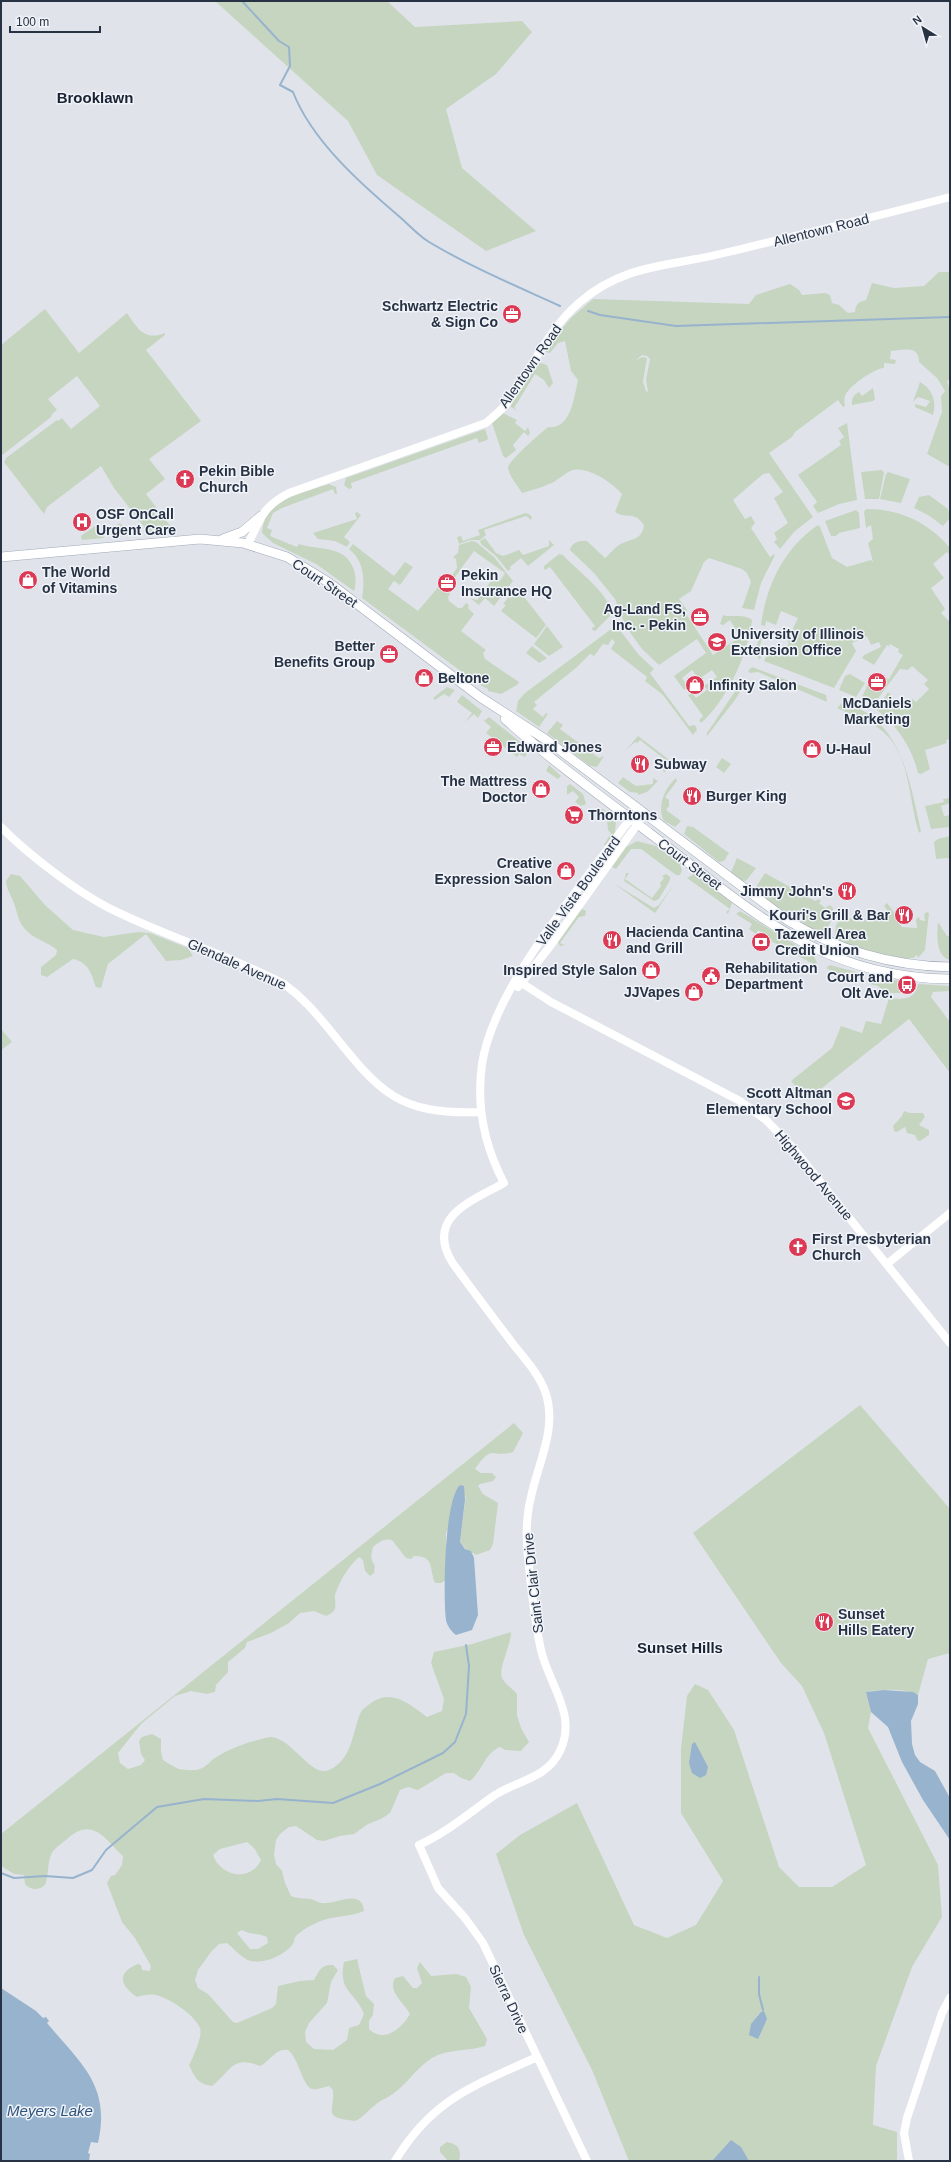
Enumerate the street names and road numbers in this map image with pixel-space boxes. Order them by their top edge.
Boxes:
street label: Allentown Road [771,210,871,250]
street label: Allentown Road [495,321,565,411]
street label: Court Street [289,555,361,611]
street label: Valle Vista Boulevard [533,833,623,949]
street label: Court Street [655,835,725,893]
street label: Glendale Avenue [185,935,289,993]
street label: Highwood Avenue [772,1127,856,1223]
street label: Saint Clair Drive [520,1532,546,1634]
street label: Sierra Drive [486,1962,532,2036]

